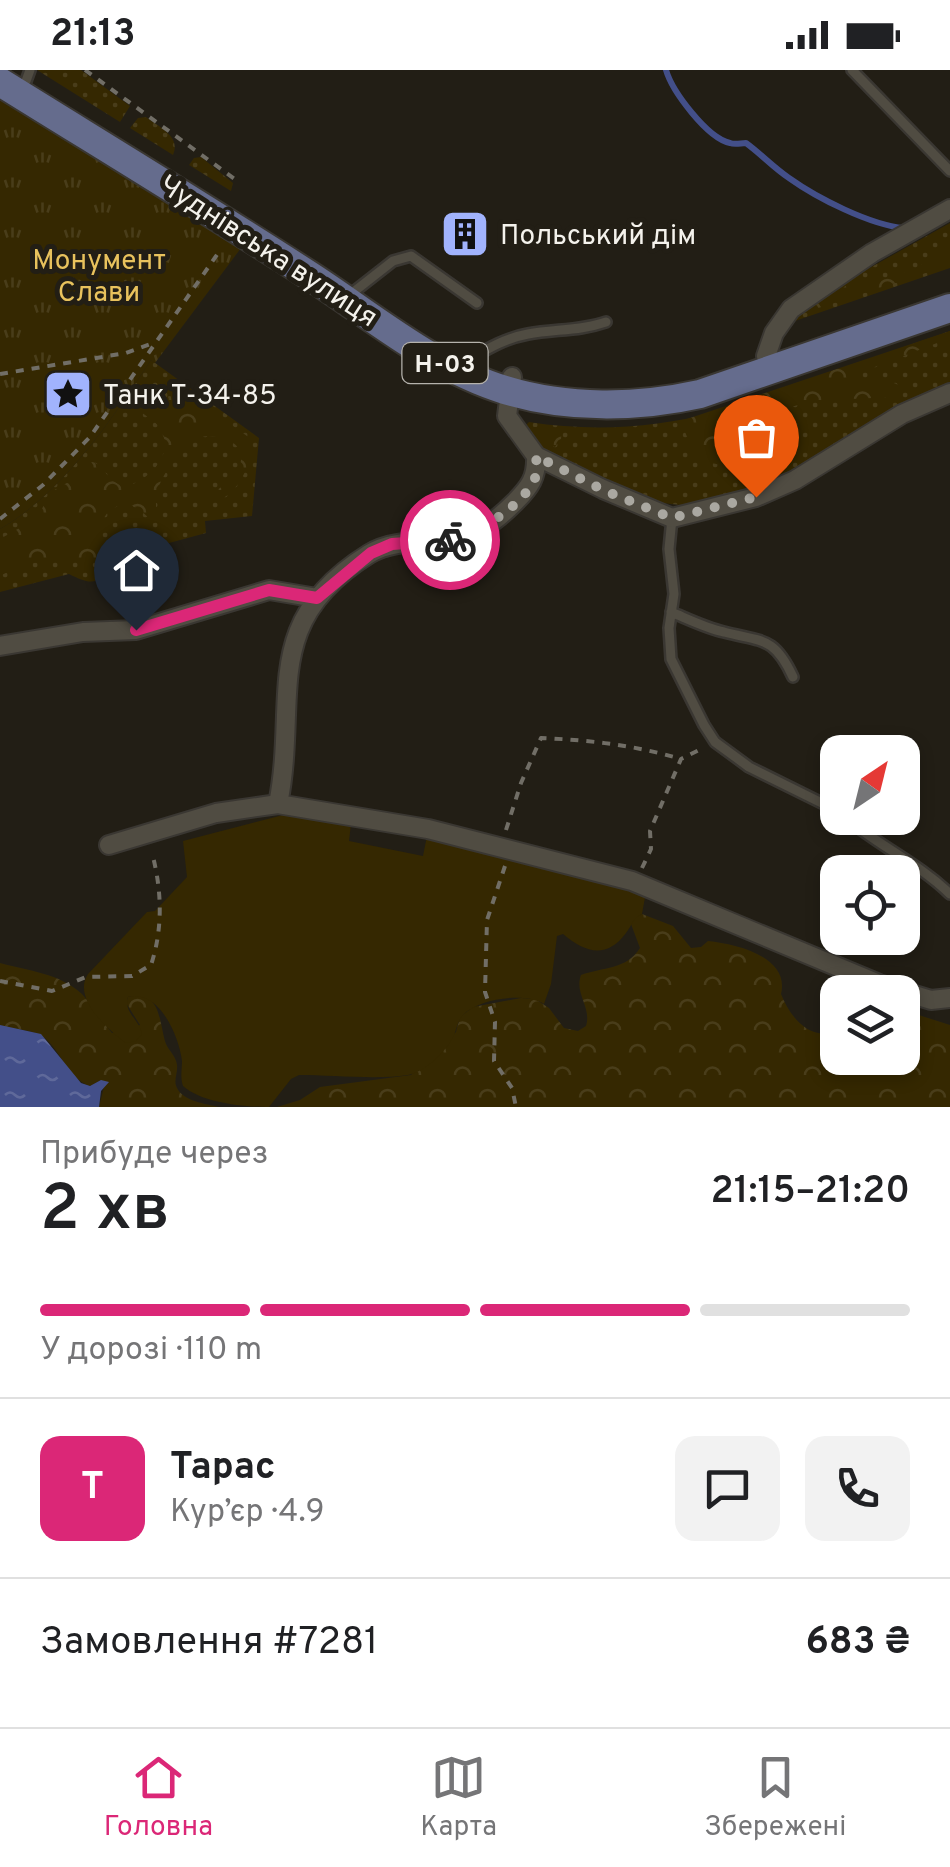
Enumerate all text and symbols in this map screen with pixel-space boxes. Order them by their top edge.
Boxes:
text: 21:13 [50,11,136,60]
street label: Чуднівська вулиця [151,168,384,337]
building icon: Польський дім [439,208,491,260]
place label: Польський дім [500,219,696,255]
park label: Монумент Слави [32,244,166,312]
road number: Н-03 [402,343,488,383]
place icon: Танк Т-34-85 [42,368,94,420]
place label: Танк Т-34-85 [103,379,277,415]
pin [714,395,799,498]
icon: bag [729,410,784,465]
courier [400,490,500,590]
icon: bike [423,513,478,568]
pin [94,528,179,631]
icon: home [109,543,164,598]
north arrow [820,735,920,835]
map controls [820,735,920,1075]
button: locate [820,855,920,955]
button: layers [820,975,920,1075]
text: Прибуде через [40,1135,269,1175]
text: 21:15–21:20 [710,1168,910,1217]
text: 2 хв [40,1171,170,1253]
text: У дорозі · 110 m [40,1331,262,1371]
button: chat [675,1436,780,1541]
button: phone [805,1436,910,1541]
text: Тарас [170,1444,275,1493]
text: Т [81,1464,104,1513]
text: Кур’єр · 4.9 [170,1493,325,1533]
text: Замовлення #7281 [40,1619,378,1668]
text: 683 ₴ [805,1619,910,1668]
tab: Головна [104,1750,213,1846]
tab: Карта [420,1750,497,1846]
tab: Збережені [704,1750,846,1846]

